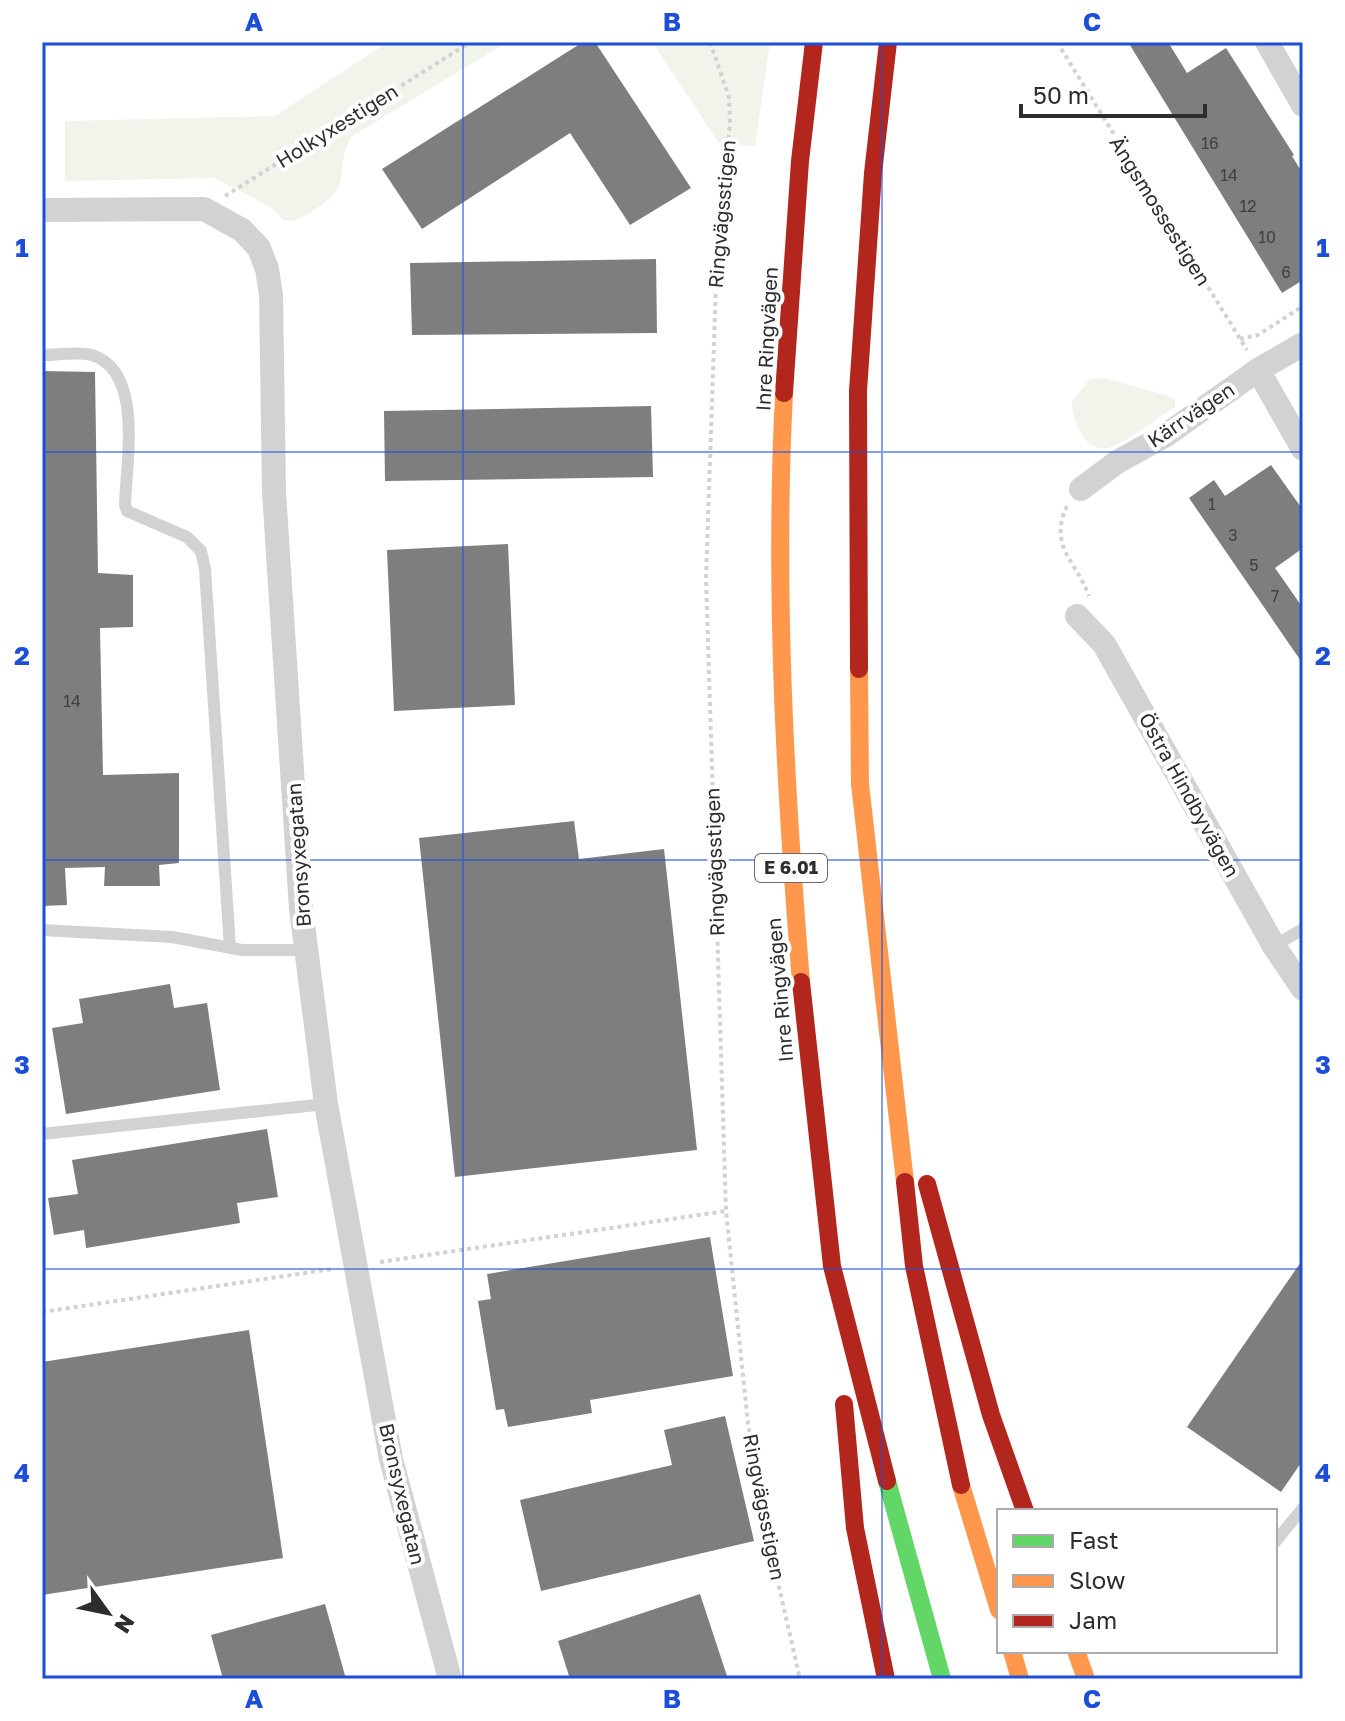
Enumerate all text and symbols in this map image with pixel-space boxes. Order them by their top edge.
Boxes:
text: A [245,6,264,37]
text: B [663,6,681,37]
text: C [1083,6,1101,37]
scale bar [1021,68,1205,118]
street label: Holkyxestigen [271,78,402,172]
text: 50 m [1033,80,1089,109]
street label: Ängsmossestigen [1105,131,1216,289]
house number: 16 [1201,133,1219,153]
street label: Ringvägsstigen [703,139,739,289]
house number: 14 [1220,165,1238,185]
house number: 12 [1239,196,1257,216]
house number: 10 [1258,227,1276,247]
text: 1 [15,232,29,263]
text: 1 [1316,232,1330,263]
house number: 6 [1281,262,1291,282]
street label: Inre Ringvägen [750,266,782,412]
street label: Kärrvägen [1143,376,1238,452]
house number: 1 [1208,494,1216,514]
house number: 3 [1228,525,1238,545]
house number: 5 [1249,555,1259,575]
house number: 7 [1271,586,1279,606]
text: 2 [14,640,30,671]
text: 2 [1315,640,1331,671]
house number: 14 [63,691,81,711]
street label: Östra Hindbyvägen [1135,708,1245,881]
street label: Bronsyxegatan [281,782,315,928]
street label: Ringvägsstigen [699,787,729,937]
road number: E 6.01 [755,854,827,882]
street label: Inre Ringvägen [761,917,797,1063]
text: 3 [14,1049,30,1080]
text: 3 [1315,1049,1331,1080]
street label: Bronsyxegatan [375,1421,431,1567]
street label: Ringvägsstigen [739,1432,791,1582]
text: 4 [14,1457,30,1488]
text: 4 [1315,1457,1331,1488]
legend [997,1509,1277,1653]
text: Fast [1069,1525,1119,1554]
text: Slow [1069,1565,1125,1594]
north arrow [68,1573,148,1653]
text: Jam [1069,1605,1117,1634]
text: N [109,1610,141,1639]
text: A [245,1683,264,1714]
text: B [663,1683,681,1714]
text: C [1083,1683,1101,1714]

